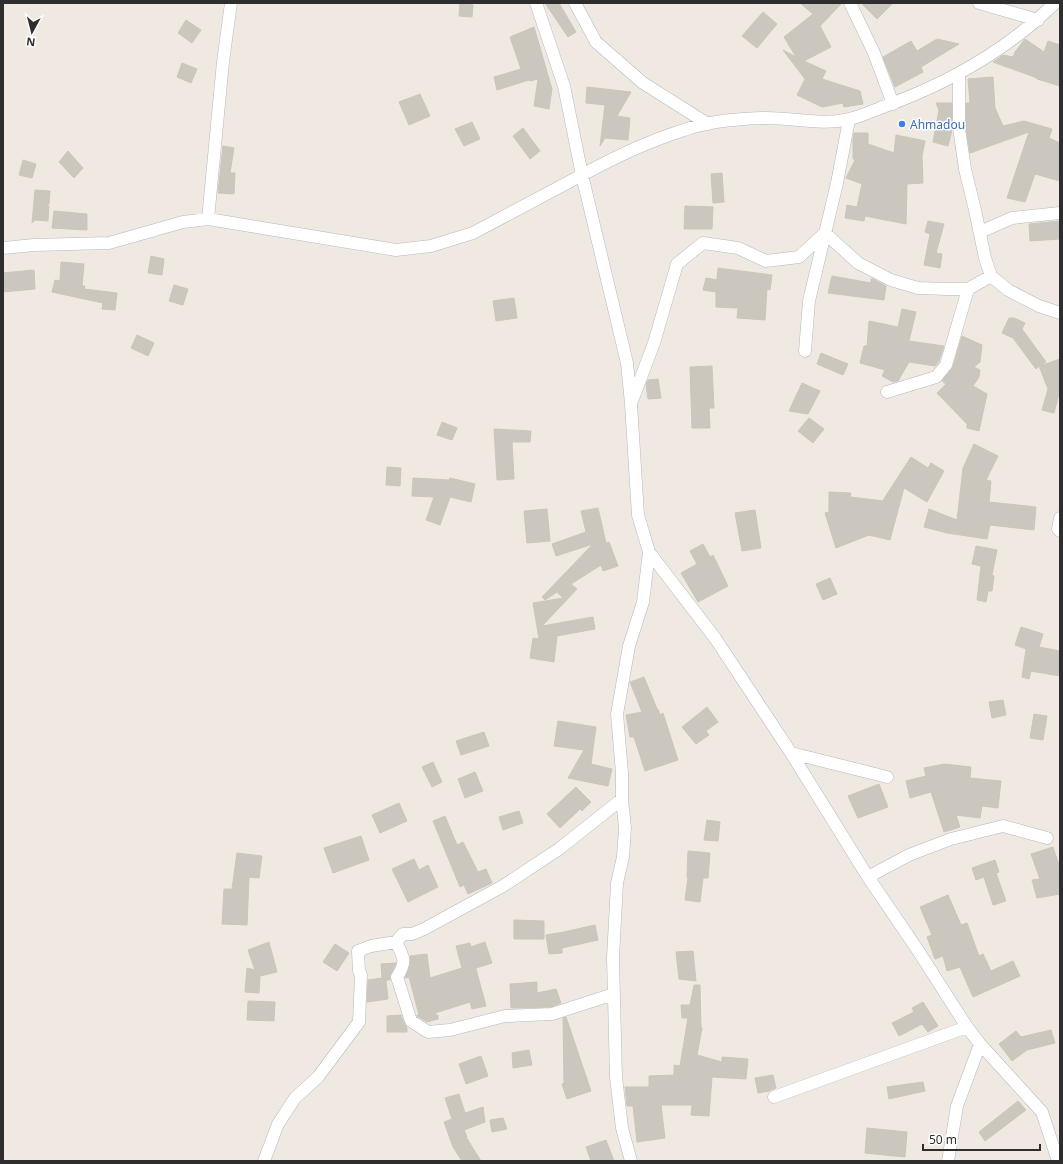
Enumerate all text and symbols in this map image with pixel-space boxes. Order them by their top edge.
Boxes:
north arrow [12,12,52,52]
text: N [25,34,36,50]
place label: Ahmadou [910,116,965,133]
marker: Ahmadou [897,119,907,129]
scale bar [923,1126,1040,1152]
text: 50 m [929,1131,957,1148]

